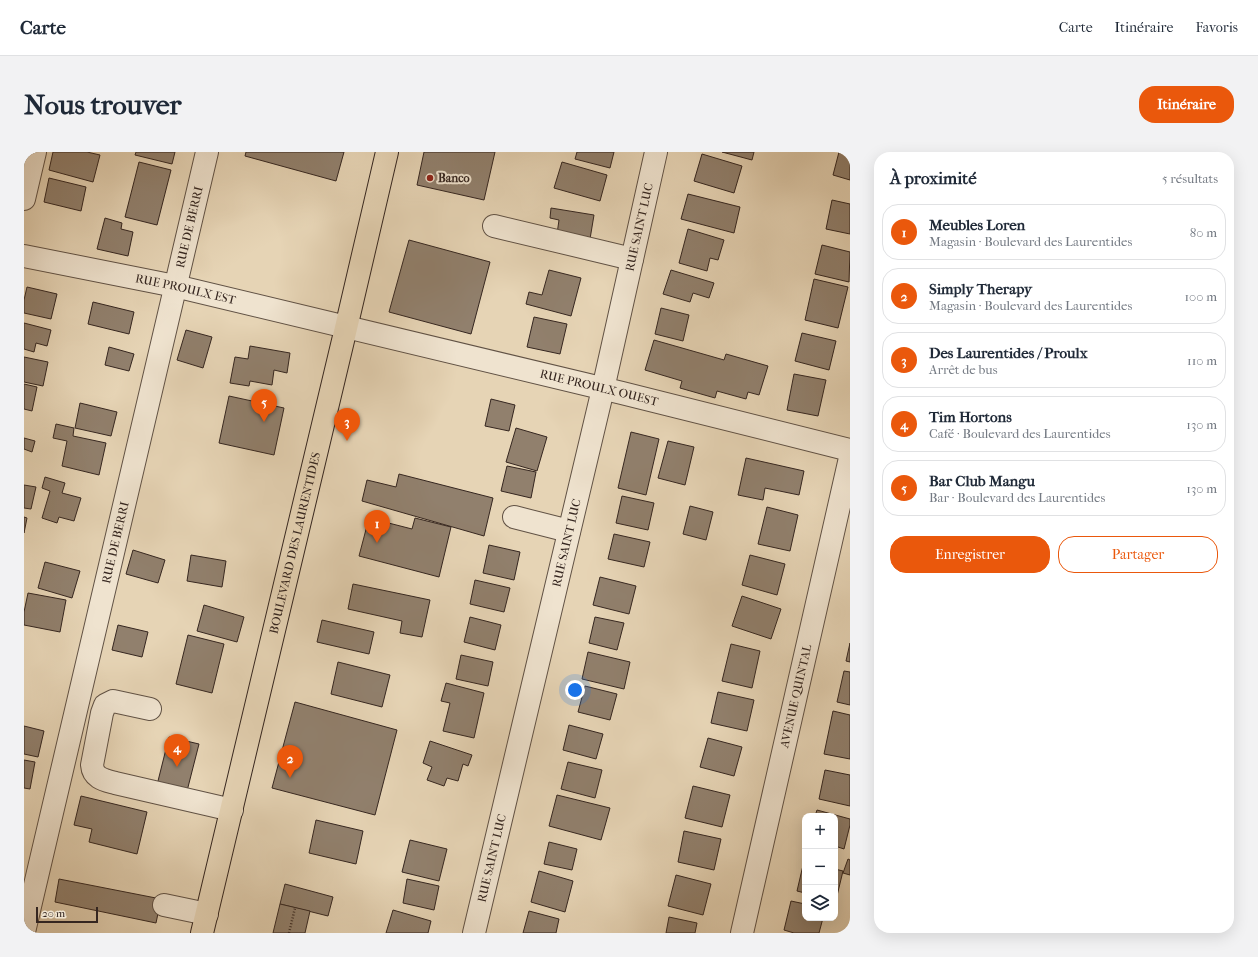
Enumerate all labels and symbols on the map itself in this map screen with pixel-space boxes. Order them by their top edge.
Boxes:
place label: Banco [438,171,470,185]
marker: Banco [425,173,435,183]
street label: RUE SAINT LUC [623,181,656,273]
street label: RUE DE BERRI [173,185,206,269]
street label: RUE PROULX EST [134,271,238,308]
street label: RUE PROULX OUEST [538,367,661,409]
pin: 5 [251,389,277,422]
pin: 3 [334,408,360,441]
street label: BOULEVARD DES LAURENTIDES [266,451,323,635]
street label: RUE SAINT LUC [549,497,584,588]
street label: RUE DE BERRI [99,500,132,585]
pin: 1 [364,510,390,543]
street label: AVENUE QUINTAL [777,642,815,750]
your location [565,680,585,700]
pin: 4 [164,734,190,767]
pin: 2 [277,745,303,778]
street label: RUE SAINT LUC [475,813,509,904]
scale bar [36,905,98,924]

